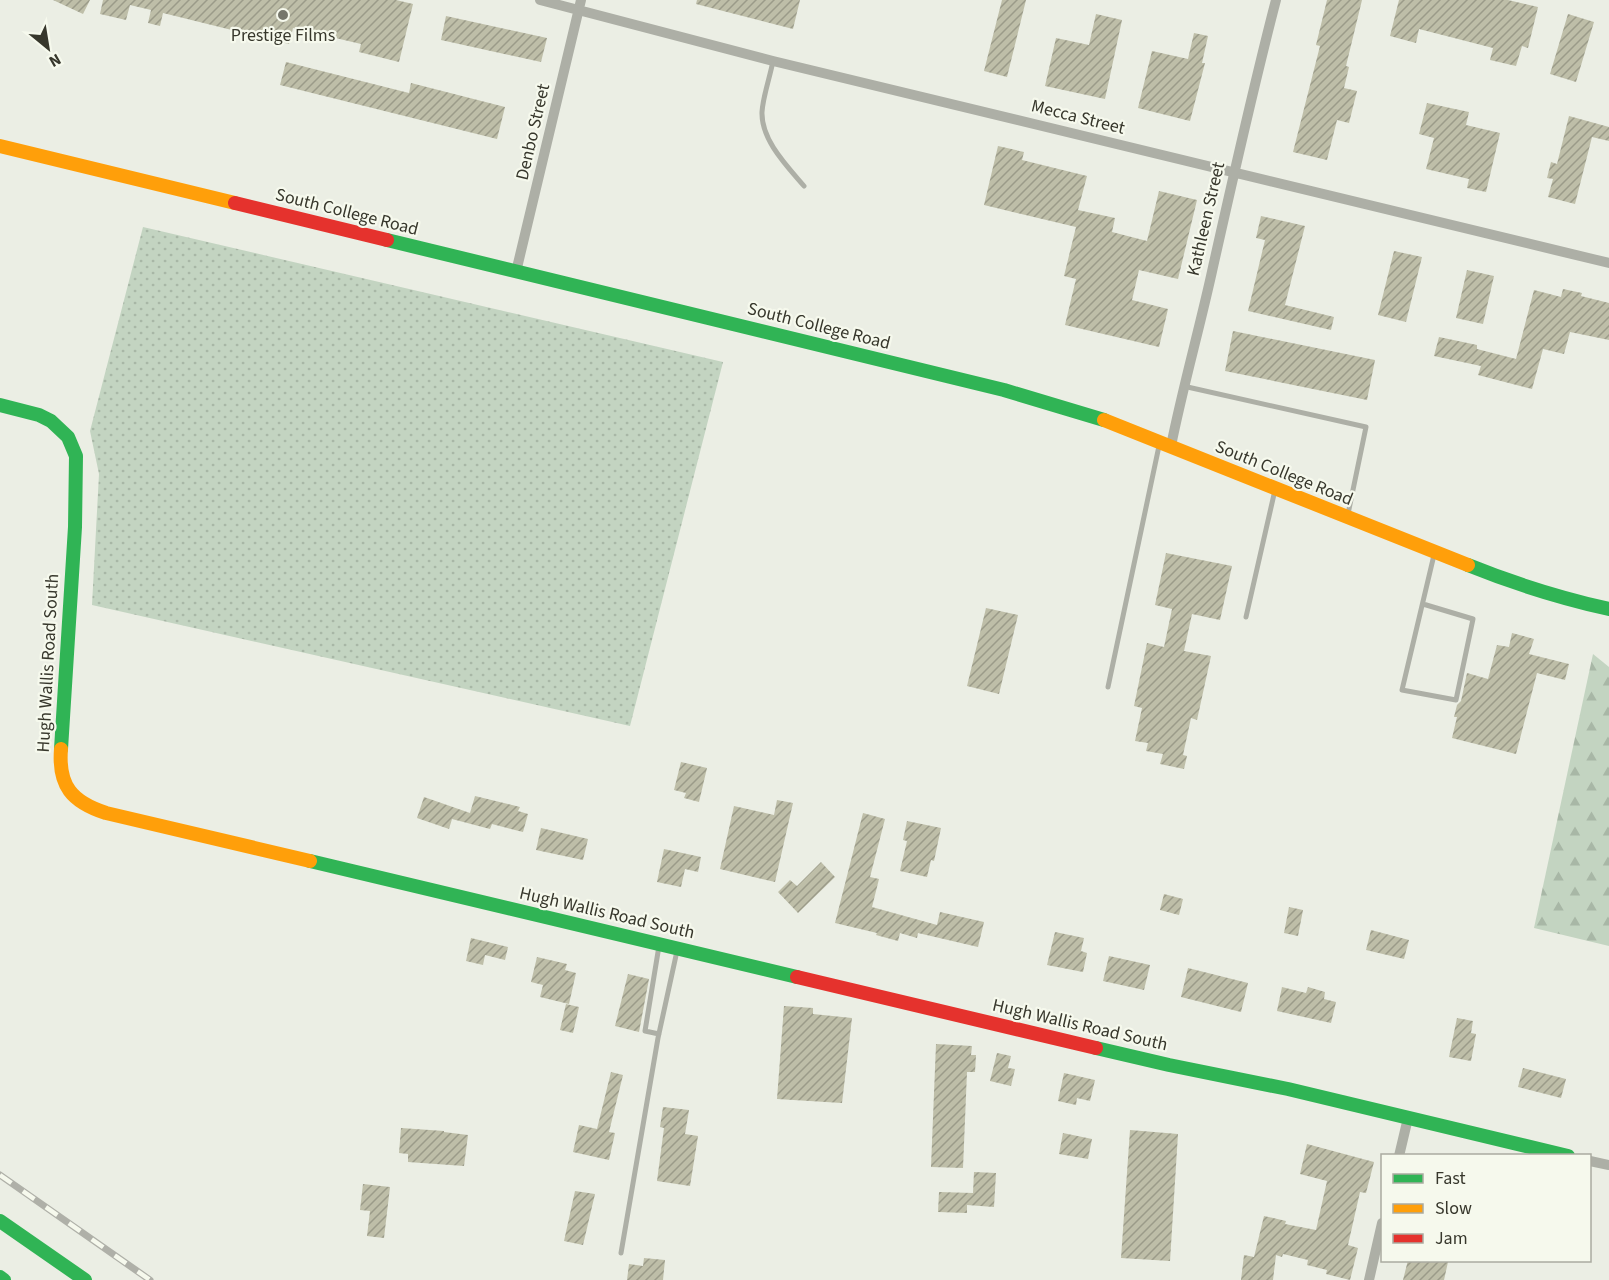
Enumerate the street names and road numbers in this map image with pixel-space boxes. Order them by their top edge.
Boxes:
street label: Denbo Street [510,81,556,183]
street label: Mecca Street [1029,93,1127,141]
street label: Kathleen Street [1181,160,1231,278]
street label: South College Road [273,182,421,242]
street label: South College Road [745,296,893,356]
street label: South College Road [1211,434,1357,512]
street label: Hugh Wallis Road South [31,573,65,753]
street label: Hugh Wallis Road South [517,881,697,945]
street label: Hugh Wallis Road South [990,993,1170,1057]

